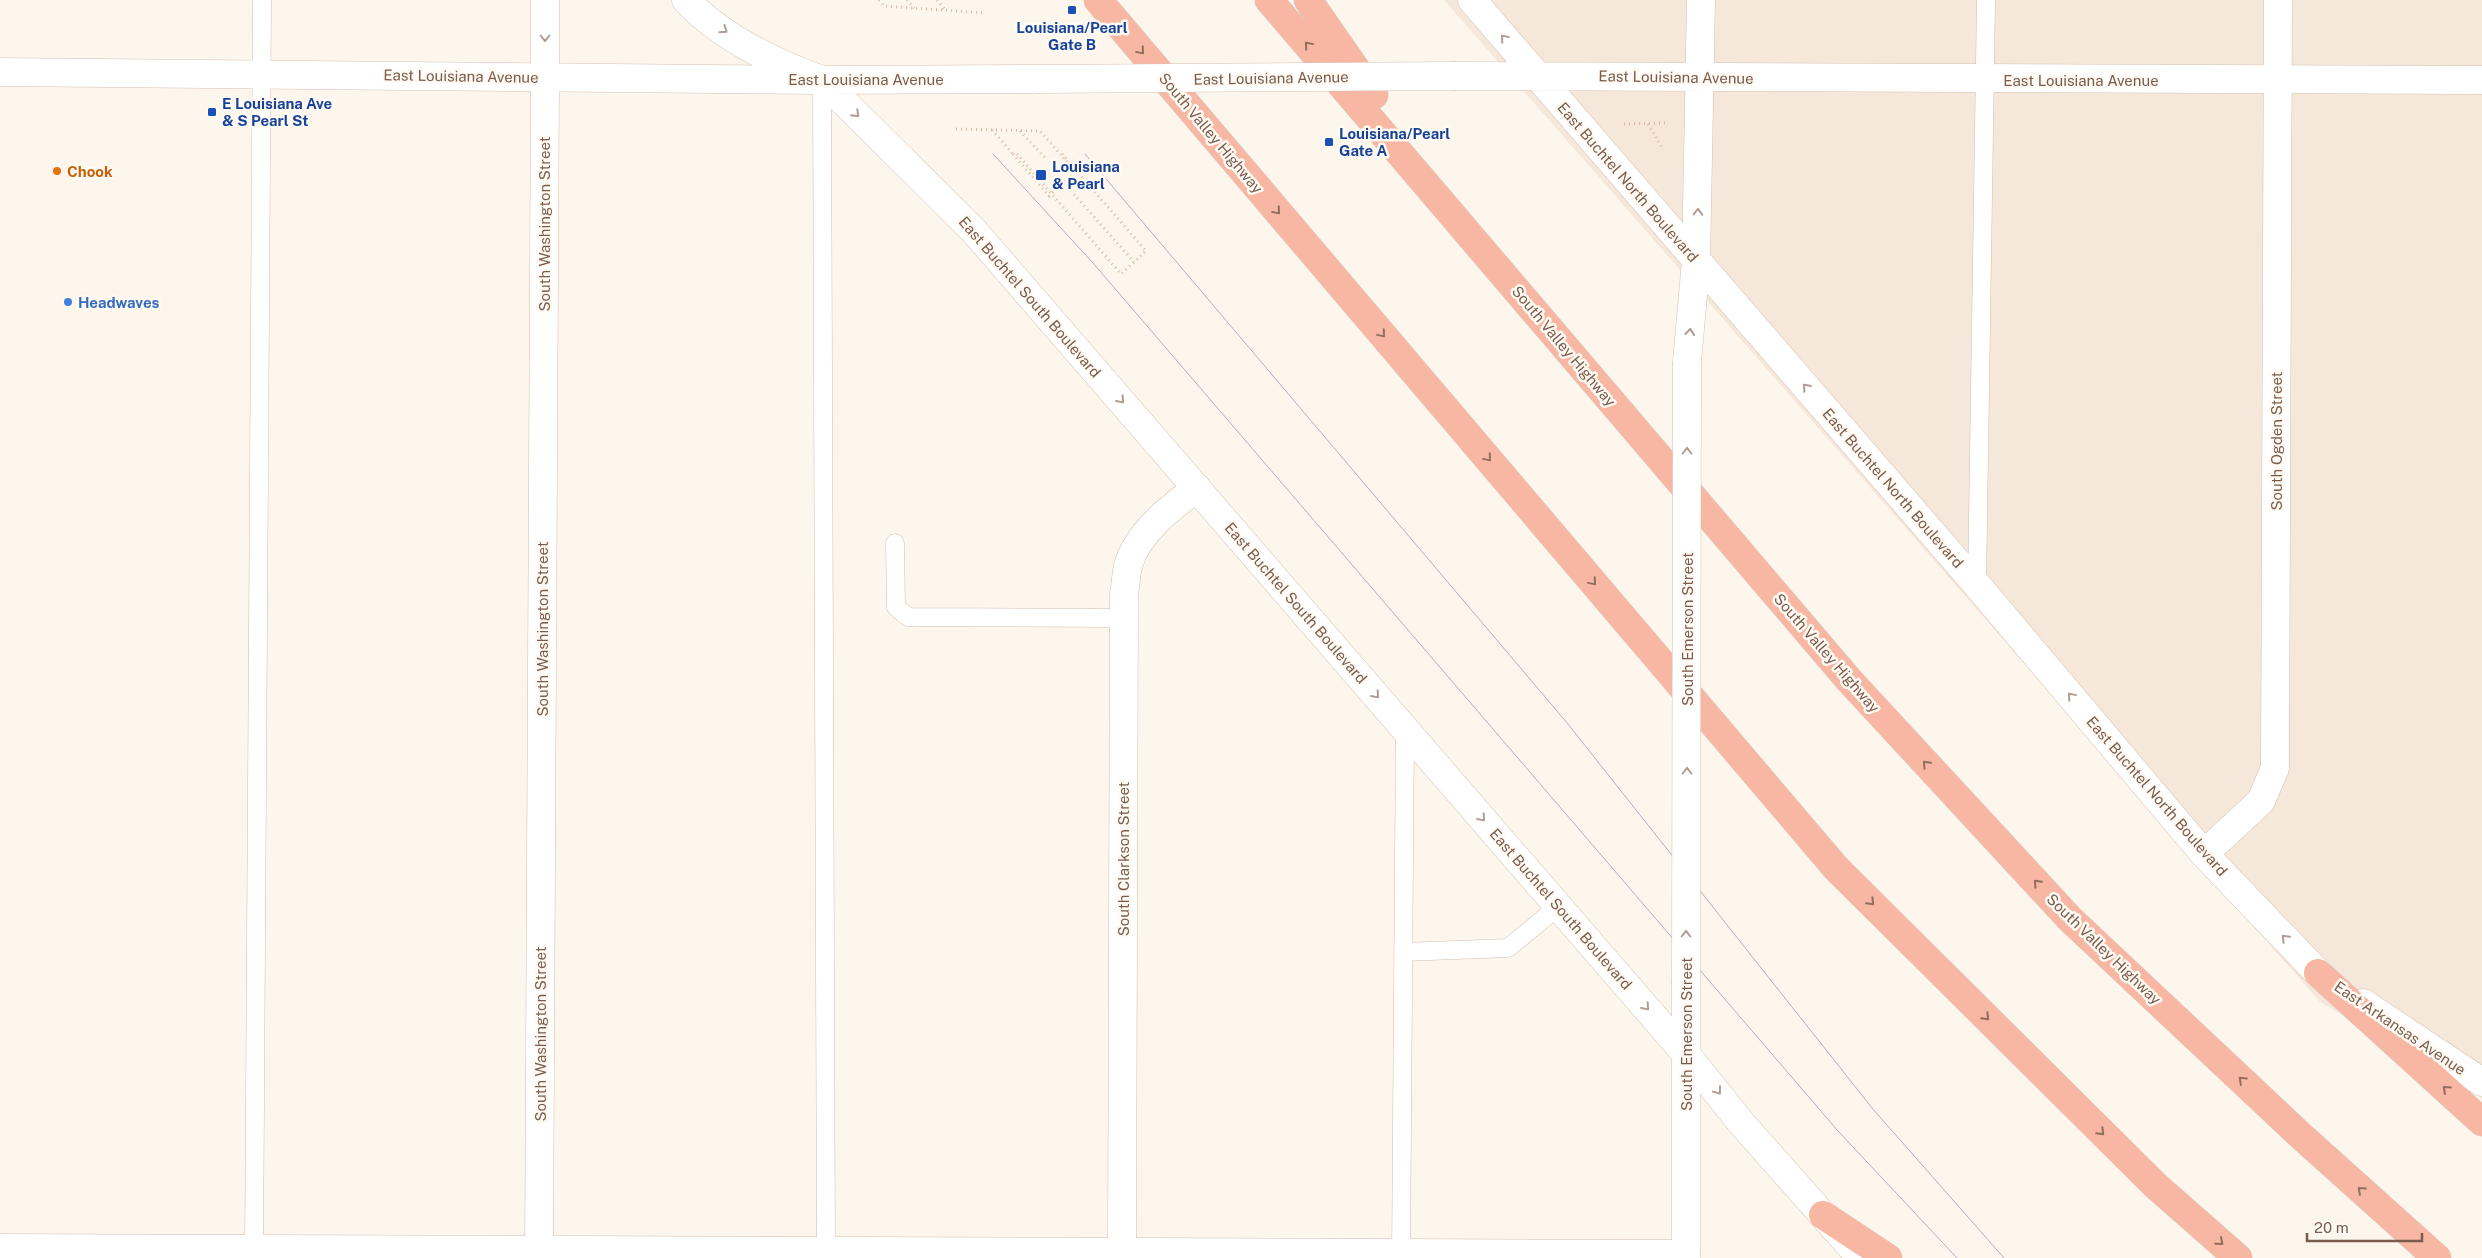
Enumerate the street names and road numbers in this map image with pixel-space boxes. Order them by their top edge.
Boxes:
street label: East Louisiana Avenue [383,66,539,86]
street label: East Louisiana Avenue [1598,67,1754,87]
street label: East Louisiana Avenue [1193,68,1349,88]
street label: South Valley Highway [1156,69,1266,197]
street label: East Louisiana Avenue [788,71,944,88]
street label: East Louisiana Avenue [2003,72,2159,89]
street label: East Buchtel North Boulevard [1554,99,1702,265]
street label: South Washington Street [536,136,553,312]
street label: East Buchtel South Boulevard [956,213,1104,381]
street label: South Valley Highway [1509,282,1619,410]
street label: South Ogden Street [2268,371,2285,510]
street label: East Buchtel North Boulevard [1819,405,1967,571]
street label: East Buchtel South Boulevard [1222,519,1370,687]
street label: South Washington Street [534,541,551,717]
street label: South Emerson Street [1679,552,1696,706]
street label: South Valley Highway [1771,590,1883,716]
street label: East Buchtel North Boulevard [2083,713,2231,879]
street label: South Clarkson Street [1115,781,1132,936]
street label: East Buchtel South Boulevard [1487,825,1635,993]
street label: South Valley Highway [2044,890,2164,1008]
street label: South Washington Street [532,946,549,1122]
street label: South Emerson Street [1678,957,1695,1111]
street label: East Arkansas Avenue [2331,978,2469,1078]

